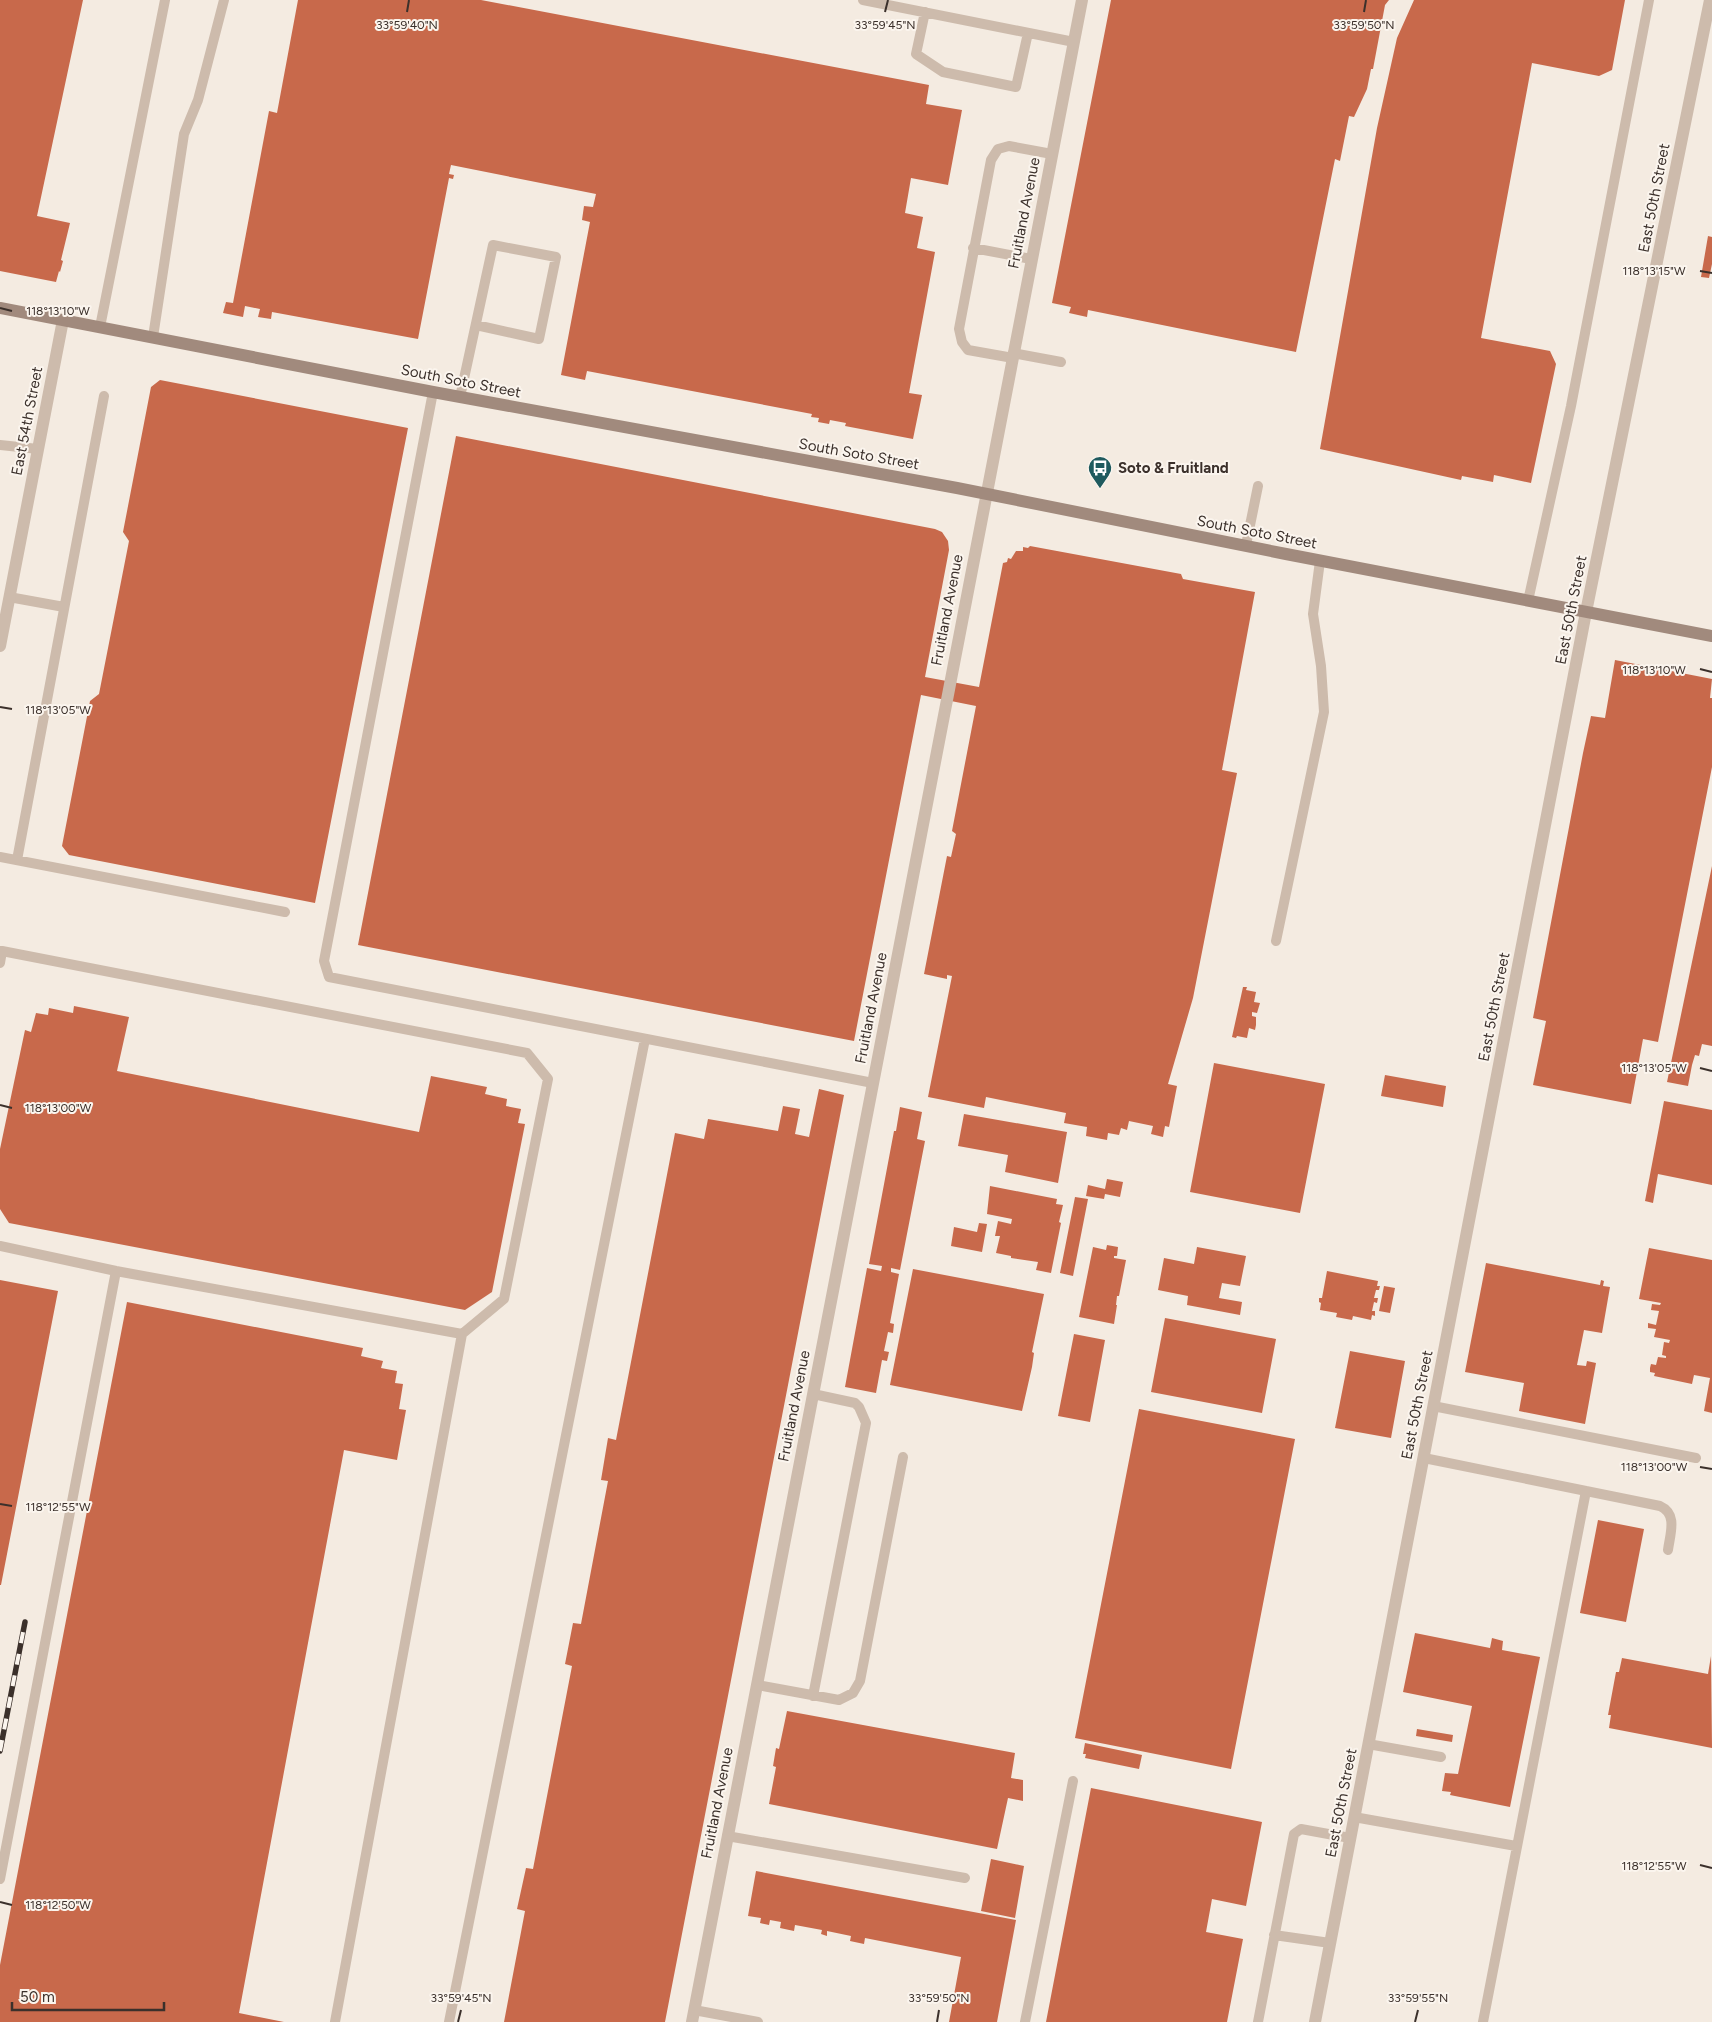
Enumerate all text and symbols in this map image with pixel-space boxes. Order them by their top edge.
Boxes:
text: 33°59'40"N [376,18,438,32]
text: 33°59'45"N [854,18,916,32]
text: 33°59'50"N [1333,18,1395,32]
street label: East 50th Street [1635,142,1673,254]
street label: Fruitland Avenue [1004,156,1044,270]
text: 118°13'15"W [1623,264,1686,278]
text: 118°13'10"W [26,304,90,318]
street label: South Soto Street [399,361,523,402]
street label: East 54th Street [8,365,46,477]
street label: South Soto Street [797,435,921,474]
bus stop icon: Soto & Fruitland [1087,455,1113,489]
place label: Soto & Fruitland [1118,459,1229,477]
street label: South Soto Street [1195,512,1319,553]
street label: Fruitland Avenue [927,553,967,667]
street label: East 50th Street [1552,554,1590,666]
text: 118°13'10"W [1622,663,1686,677]
text: 118°13'05"W [25,703,91,717]
street label: Fruitland Avenue [851,951,891,1065]
street label: East 50th Street [1475,951,1513,1063]
text: 118°13'05"W [1621,1061,1687,1075]
text: 118°13'00"W [25,1101,92,1115]
street label: Fruitland Avenue [774,1349,814,1463]
street label: East 50th Street [1398,1349,1436,1461]
text: 118°13'00"W [1621,1460,1688,1474]
text: 118°12'55"W [26,1500,91,1514]
street label: Fruitland Avenue [697,1746,737,1860]
street label: East 50th Street [1322,1747,1360,1859]
text: 118°12'55"W [1622,1859,1687,1873]
text: 118°12'50"W [25,1898,91,1912]
scale bar [12,1980,165,2012]
text: 50 m [20,1988,55,2006]
text: 33°59'45"N [430,1991,492,2005]
text: 33°59'50"N [908,1991,970,2005]
text: 33°59'55"N [1388,1991,1448,2005]

